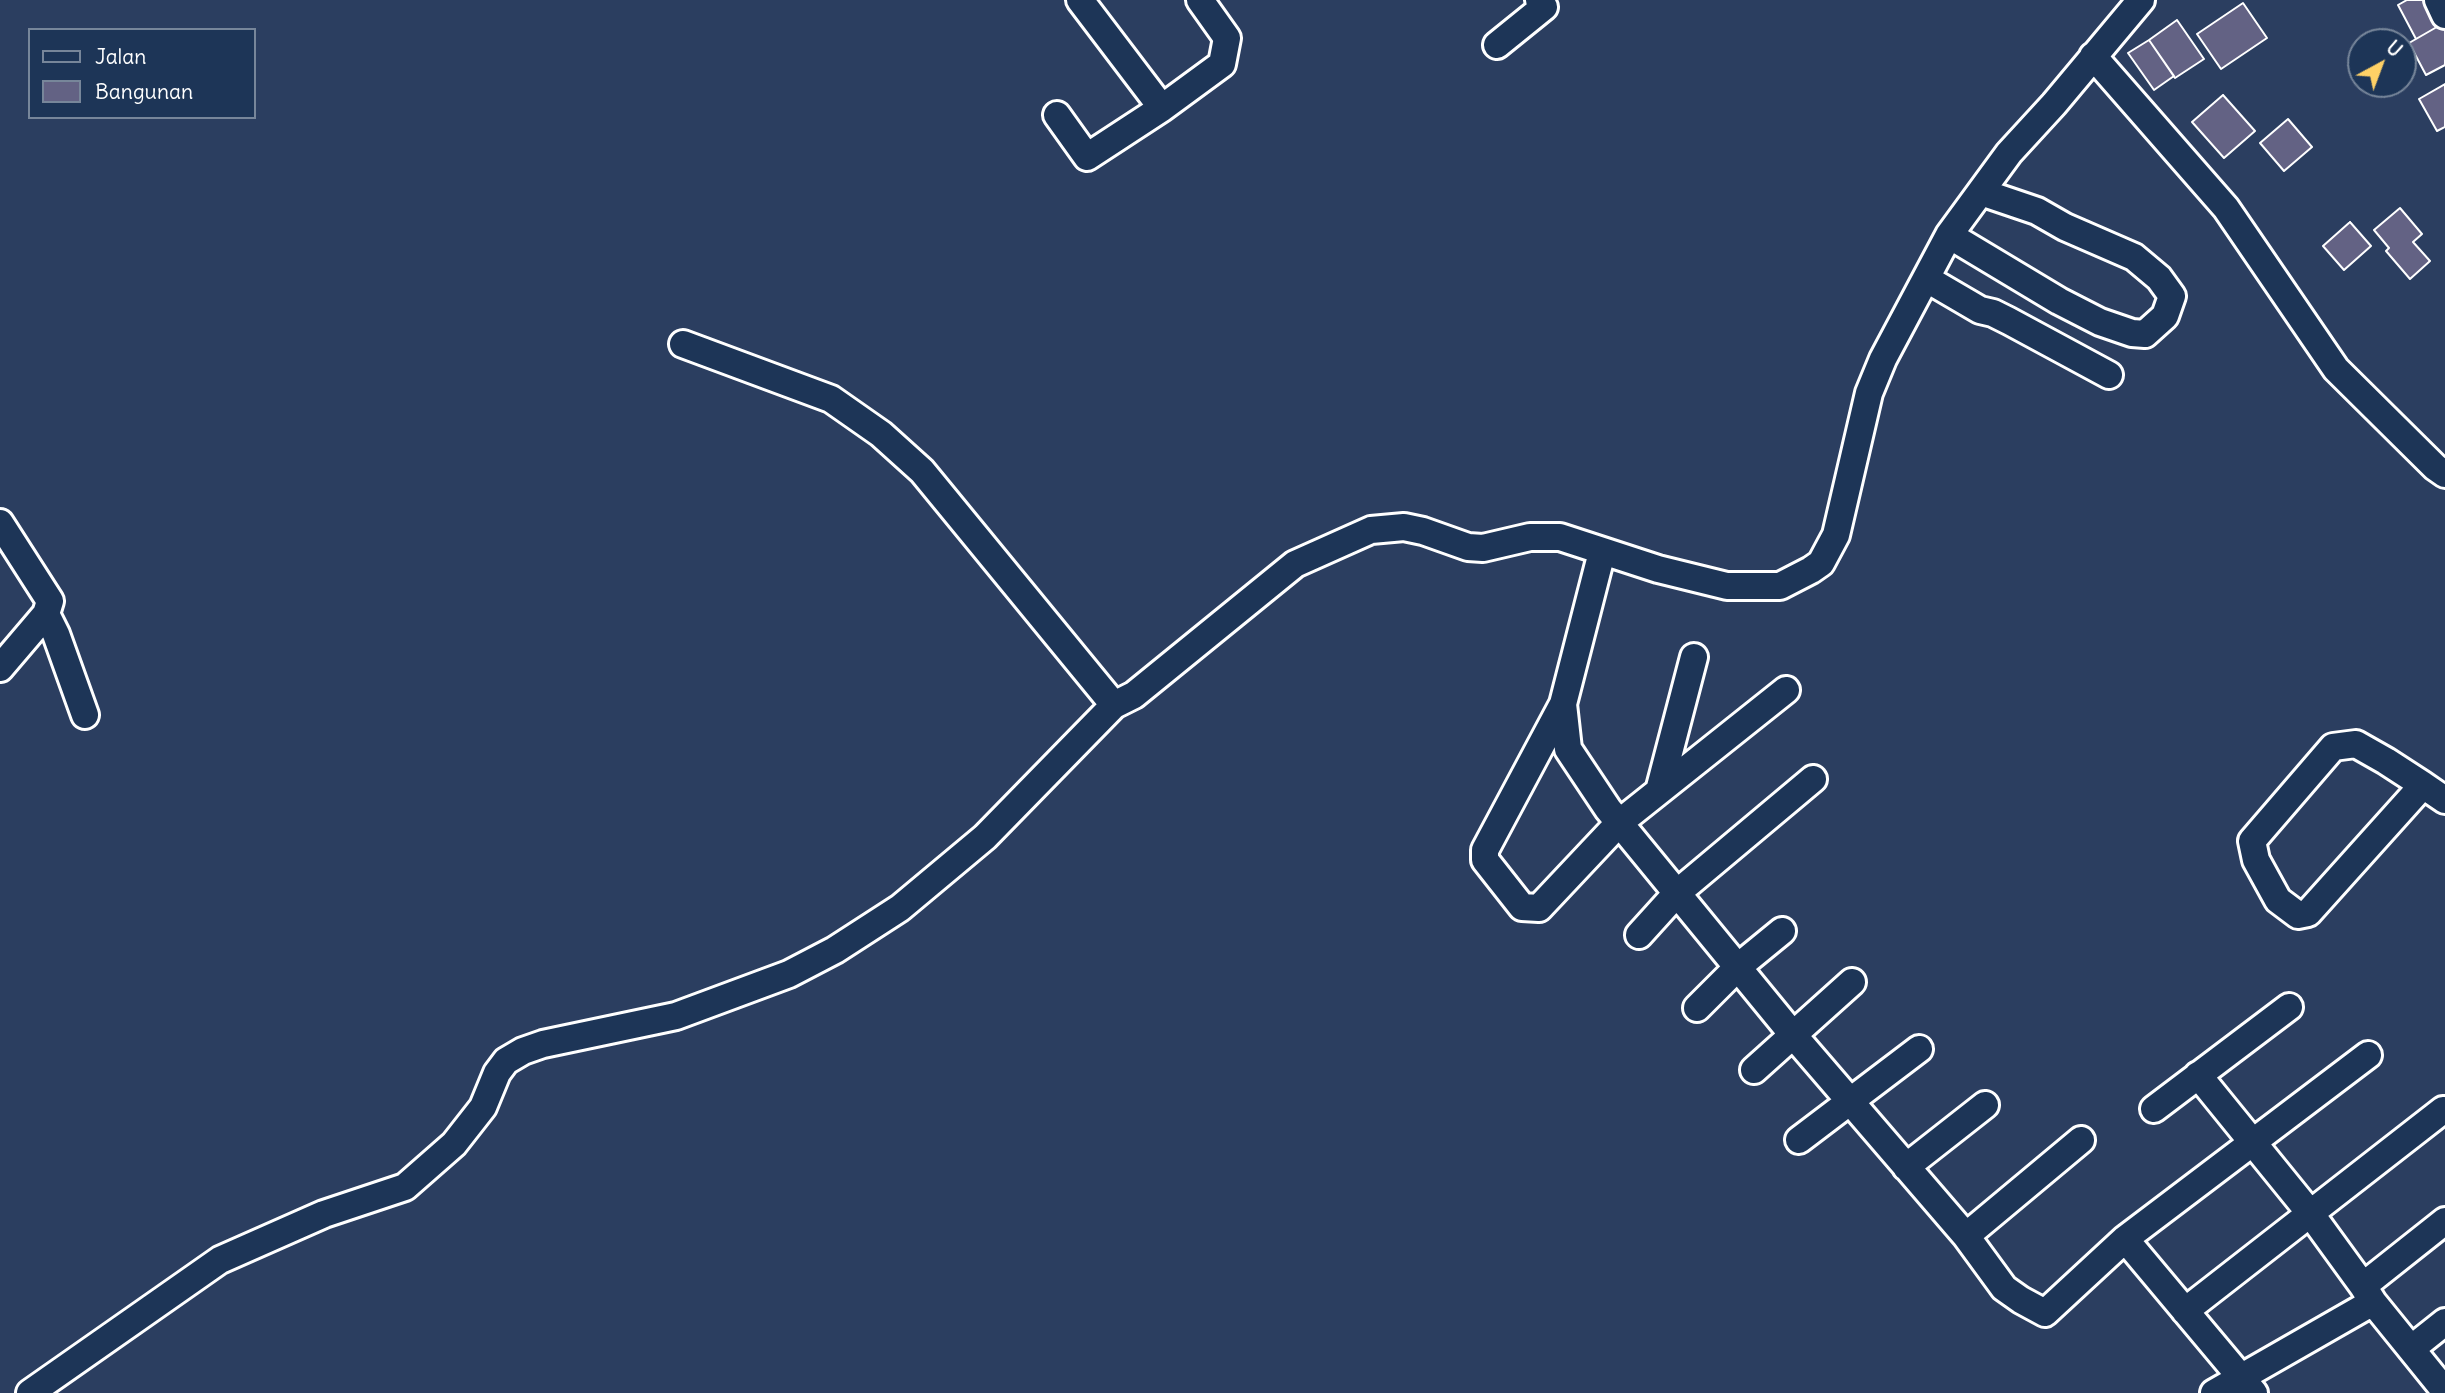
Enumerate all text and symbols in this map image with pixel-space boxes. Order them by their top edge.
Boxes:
legend [28,28,256,119]
north arrow [2347,28,2417,98]
text: U [2382,35,2407,62]
text: Jalan [95,43,146,70]
text: Bangunan [95,78,193,105]

